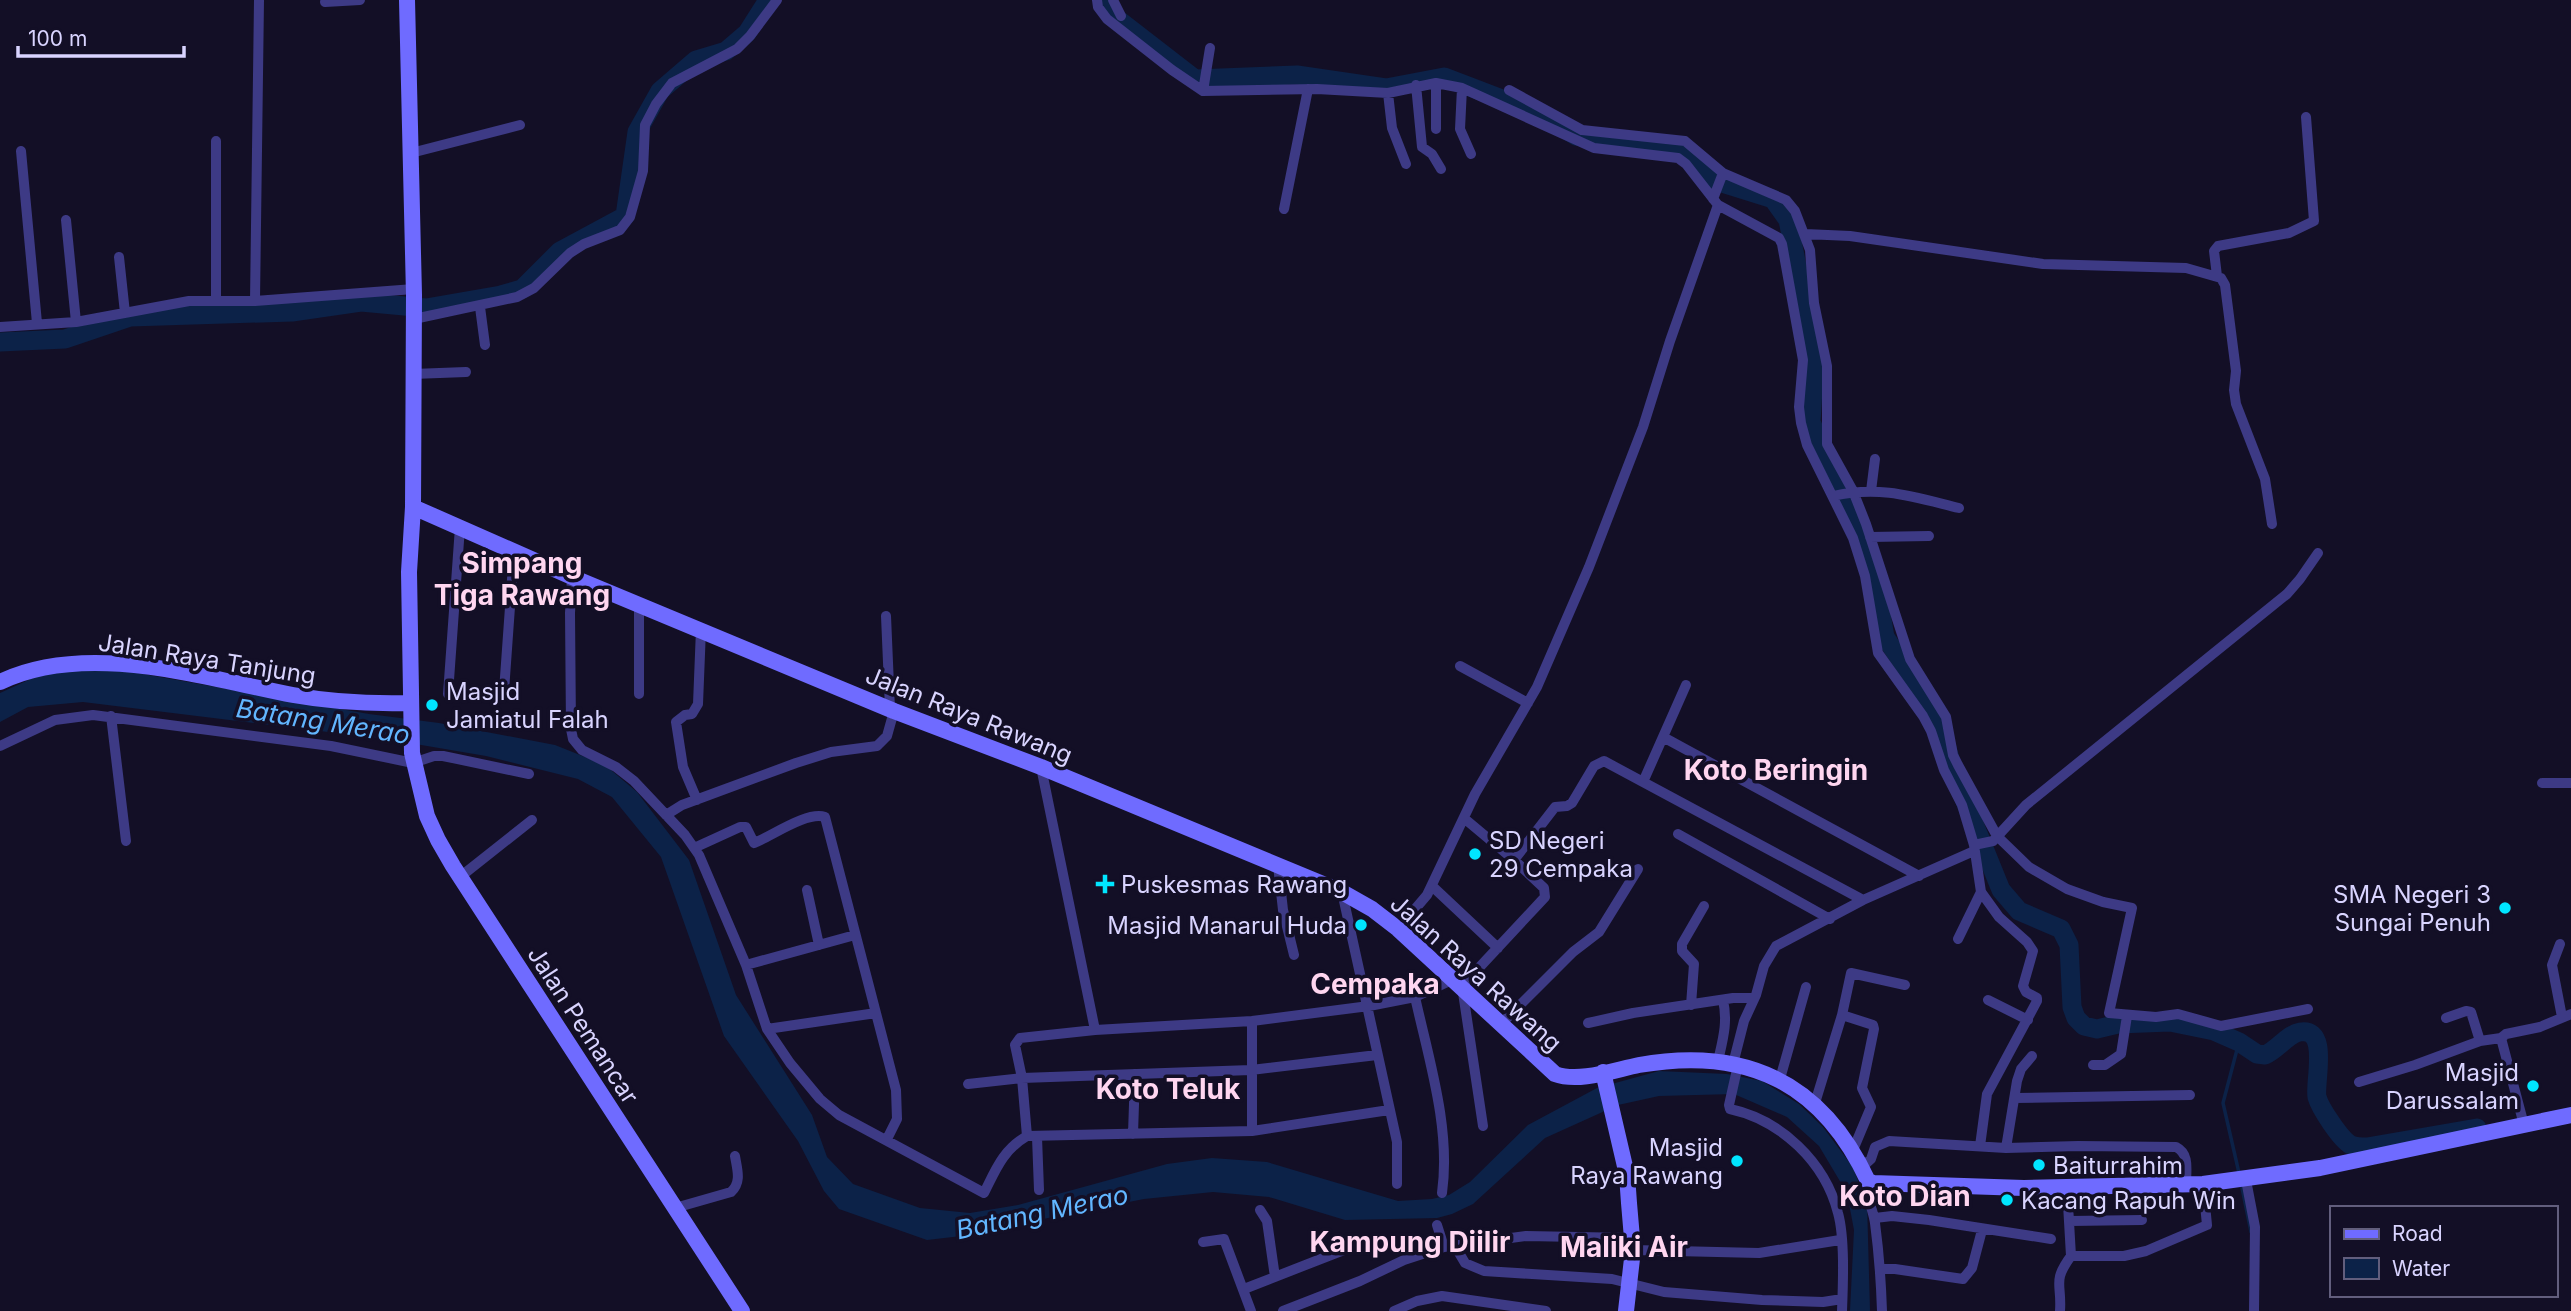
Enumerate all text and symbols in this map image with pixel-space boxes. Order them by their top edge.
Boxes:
scale bar [18,14,184,58]
text: 100 m [28,26,87,51]
district label: Simpang Tiga Rawang [434,546,610,612]
street label: Jalan Raya Tanjung [96,627,318,691]
street label: Jalan Raya Rawang [861,660,1077,770]
place label: Masjid Jamiatul Falah [446,677,609,734]
water label: Batang Merao [234,692,412,750]
marker: Masjid Jamiatul Falah [424,697,440,713]
district label: Koto Beringin [1684,753,1868,787]
place label: SD Negeri 29 Cempaka [1489,826,1633,883]
marker: SD Negeri 29 Cempaka [1467,846,1483,862]
place label: Puskesmas Rawang [1121,870,1347,899]
marker: Puskesmas Rawang [1095,874,1115,894]
place label: SMA Negeri 3 Sungai Penuh [2333,880,2491,937]
street label: Jalan Raya Rawang [1384,889,1568,1057]
marker: SMA Negeri 3 Sungai Penuh [2497,900,2513,916]
place label: Masjid Manarul Huda [1107,911,1347,940]
marker: Masjid Manarul Huda [1353,917,1369,933]
street label: Jalan Pemancar [521,941,645,1109]
district label: Cempaka [1310,967,1440,1001]
place label: Masjid Darussalam [2386,1058,2519,1115]
district label: Koto Teluk [1096,1072,1241,1106]
marker: Masjid Darussalam [2525,1078,2541,1094]
place label: Masjid Raya Rawang [1570,1133,1723,1190]
place label: Baiturrahim [2053,1151,2183,1180]
marker: Masjid Raya Rawang [1729,1153,1745,1169]
marker: Baiturrahim [2031,1157,2047,1173]
water label: Batang Merao [953,1179,1131,1245]
district label: Koto Dian [1839,1179,1971,1213]
place label: Kacang Rapuh Win [2021,1186,2236,1215]
marker: Kacang Rapuh Win [1999,1192,2015,1208]
legend [2330,1206,2557,1297]
text: Road [2392,1221,2443,1246]
district label: Kampung Diilir [1310,1225,1510,1259]
district label: Maliki Air [1560,1230,1688,1264]
text: Water [2392,1256,2450,1281]

